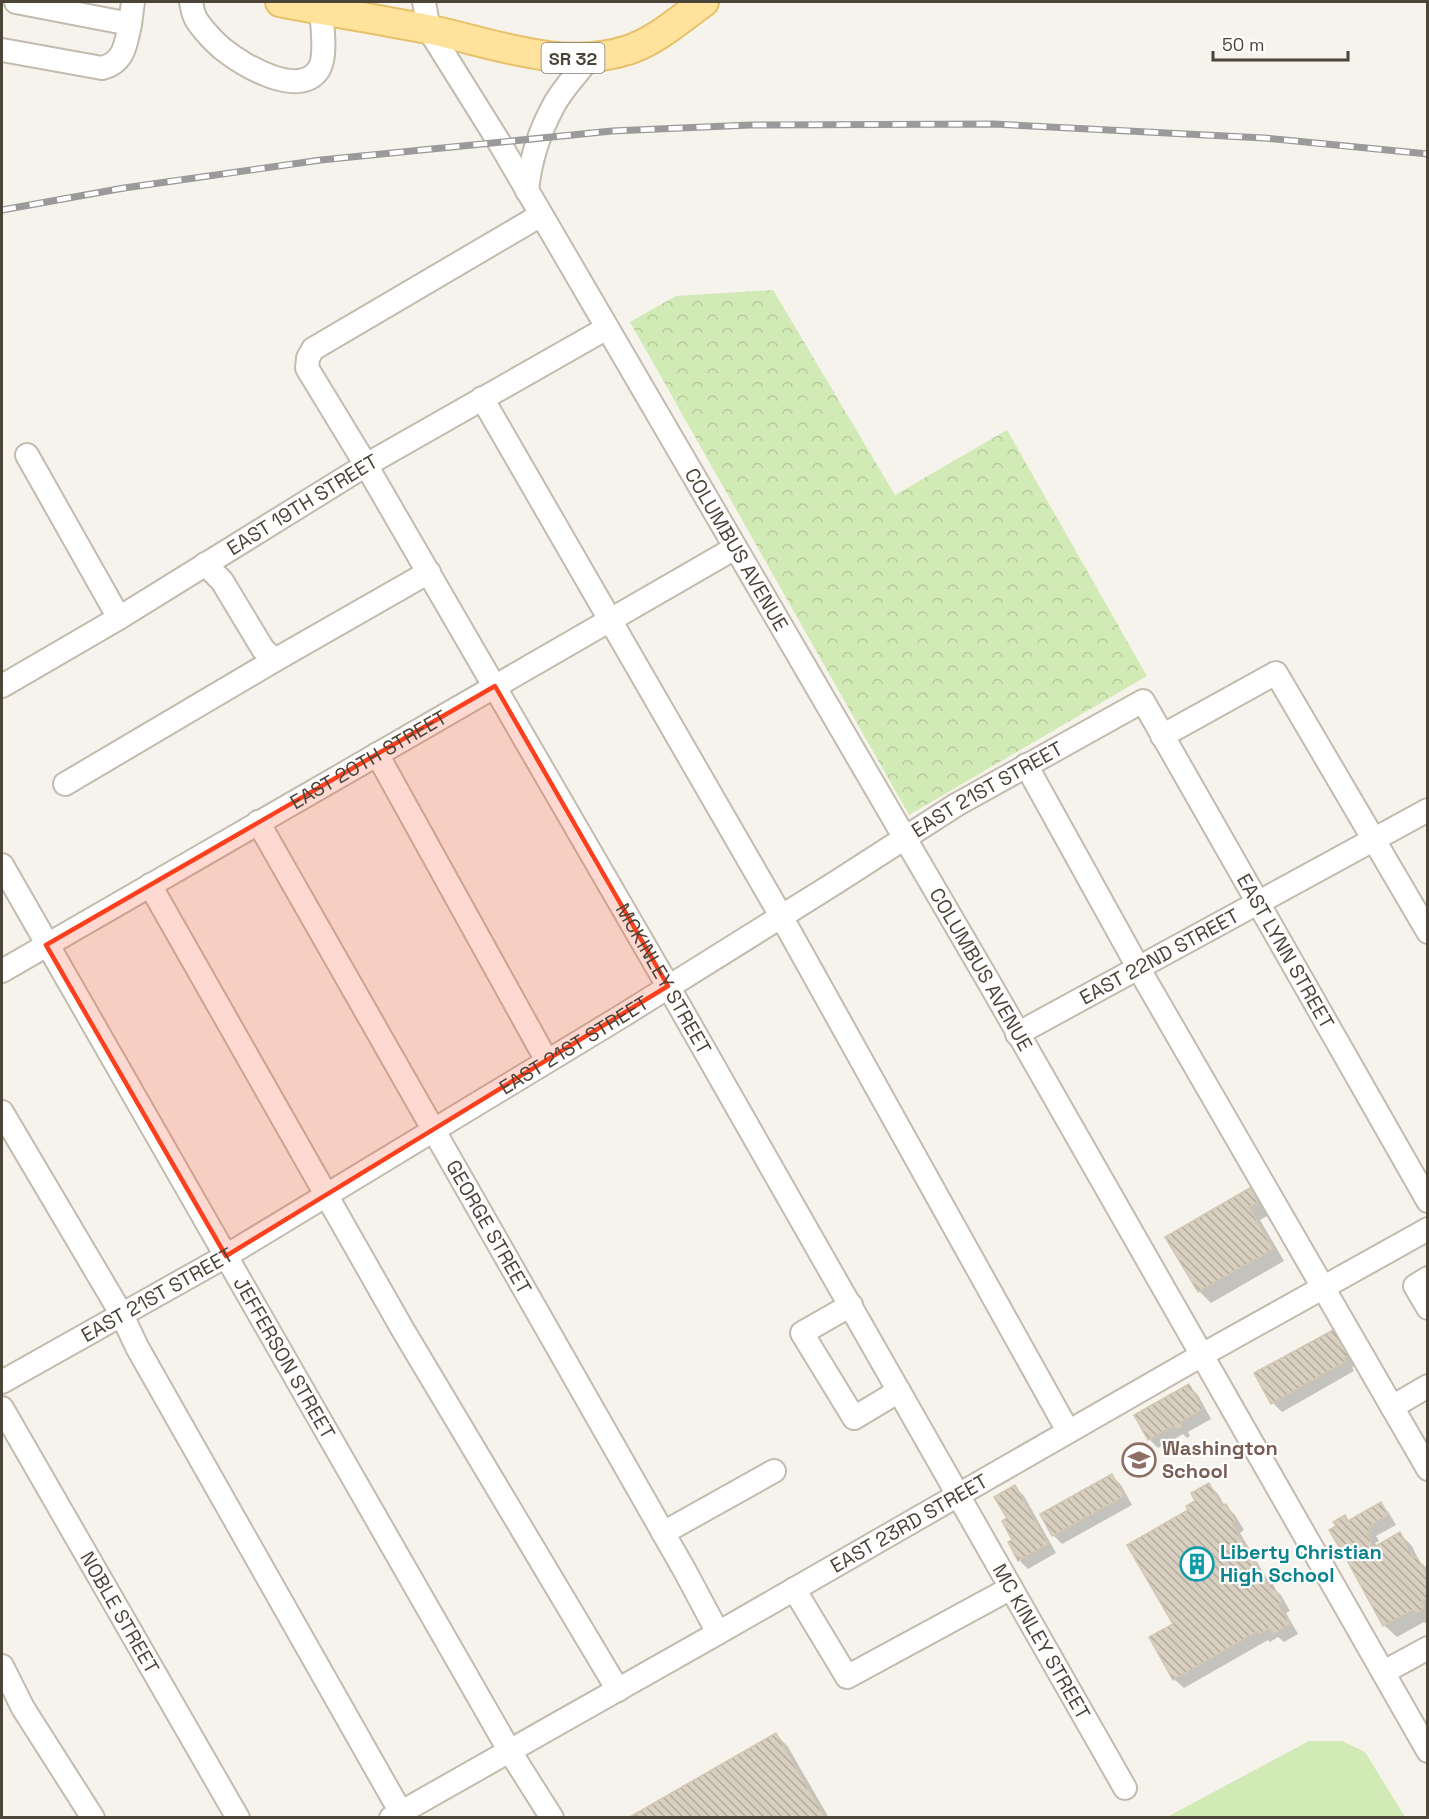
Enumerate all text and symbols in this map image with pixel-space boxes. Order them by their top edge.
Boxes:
scale bar [1213,24,1348,62]
text: 50 m [1222,33,1264,56]
road number: SR 32 [542,43,604,73]
street label: EAST 19TH STREET [222,448,383,561]
street label: COLUMBUS AVENUE [679,463,794,635]
street label: EAST 20TH STREET [285,704,452,815]
street label: EAST 21ST STREET [907,735,1068,843]
street label: EAST LYNN STREET [1231,869,1340,1034]
street label: COLUMBUS AVENUE [924,883,1038,1056]
street label: MCKINLEY STREET [610,898,717,1059]
street label: EAST 22ND STREET [1075,902,1244,1010]
street label: EAST 21ST STREET [494,989,654,1100]
street label: GEORGE STREET [440,1155,537,1299]
street label: EAST 21ST STREET [76,1241,238,1348]
street label: JEFFERSON STREET [228,1272,341,1444]
place label: Washington School [1162,1435,1278,1484]
school or university icon: Washington School [1121,1442,1157,1478]
street label: EAST 23RD STREET [826,1468,993,1579]
place label: Liberty Christian High School [1220,1539,1382,1588]
building icon: Liberty Christian High School [1179,1546,1215,1582]
street label: NOBLE STREET [74,1547,165,1679]
street label: MC KINLEY STREET [987,1559,1096,1724]

